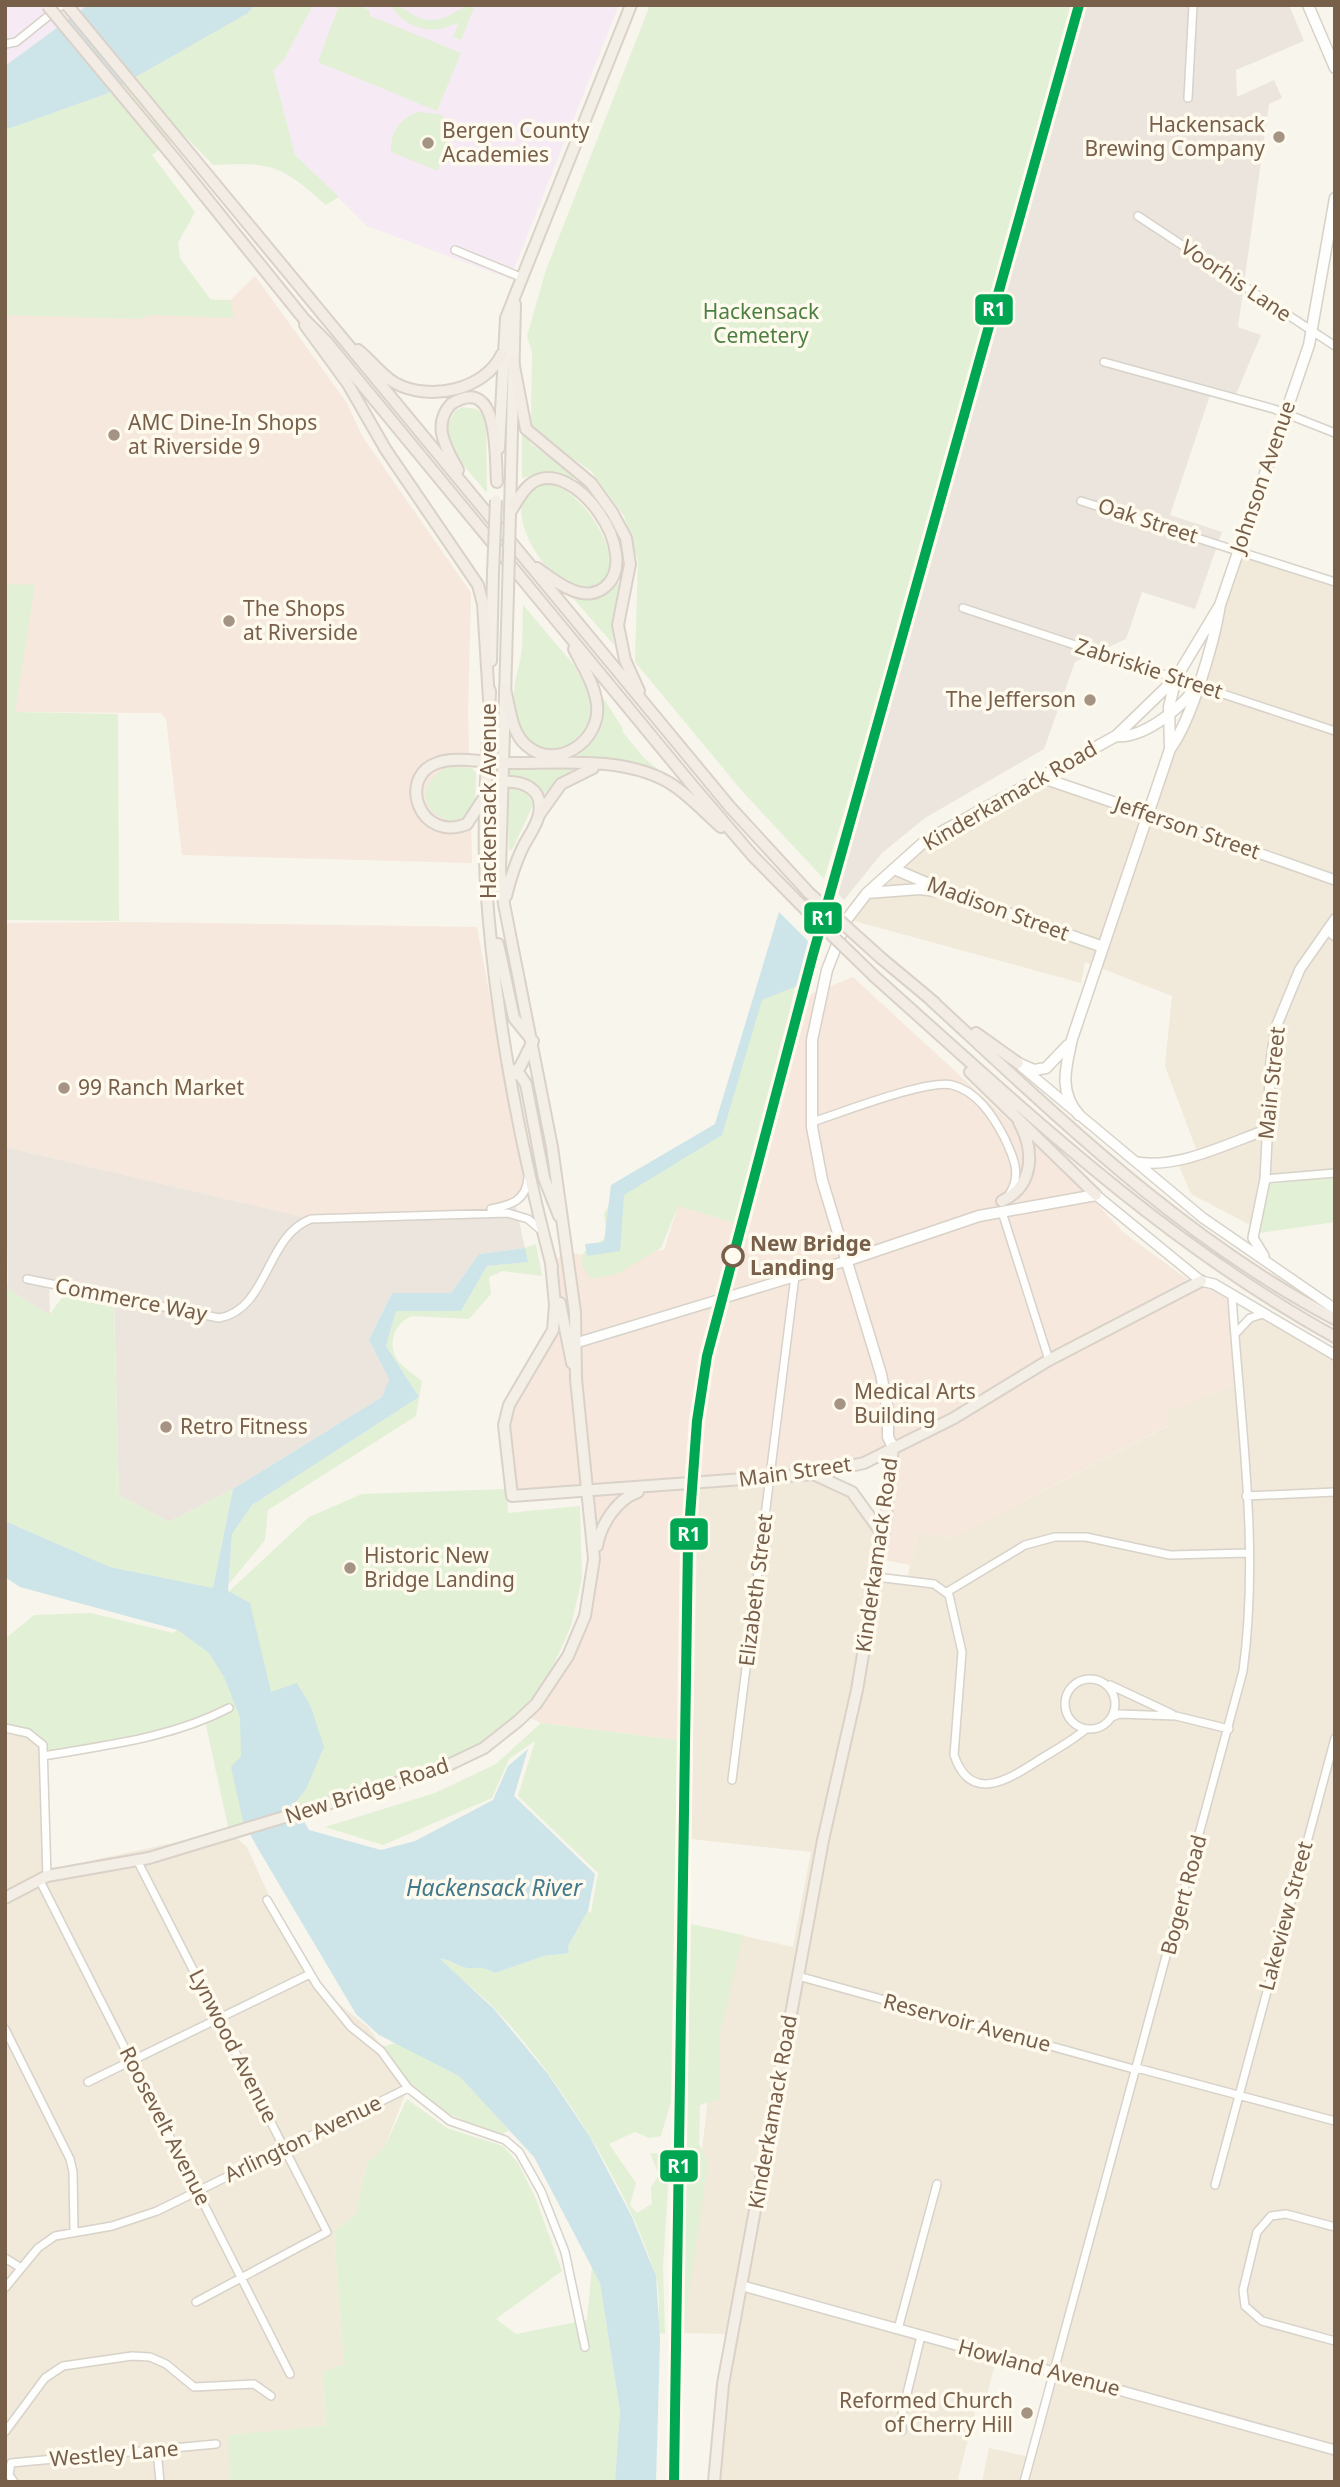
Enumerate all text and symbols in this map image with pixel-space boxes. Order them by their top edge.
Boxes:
place label: Hackensack Brewing Company [1084,110,1266,162]
place label: Bergen County Academies [442,116,590,168]
marker: Hackensack Brewing Company [1271,129,1287,145]
marker: Bergen County Academies [420,135,436,151]
street label: Voorhis Lane [1176,233,1297,328]
line badge: R1 [974,293,1014,326]
text: R1 [982,296,1006,322]
park label: Hackensack Cemetery [703,297,820,349]
street label: Johnson Avenue [1222,397,1301,558]
place label: AMC Dine-In Shops at Riverside 9 [128,408,317,460]
marker: AMC Dine-In Shops at Riverside 9 [106,427,122,443]
street label: Oak Street [1095,491,1202,549]
place label: The Shops at Riverside [243,594,358,646]
marker: The Shops at Riverside [221,613,237,629]
street label: Zabriskie Street [1072,631,1227,705]
place label: The Jefferson [946,685,1076,713]
marker: The Jefferson [1082,692,1098,708]
street label: Hackensack Avenue [474,703,502,899]
street label: Kinderkamack Road [917,734,1102,856]
street label: Jefferson Street [1109,788,1264,865]
street label: Madison Street [924,869,1074,947]
line badge: R1 [803,901,843,935]
text: R1 [811,905,835,931]
street label: Main Street [1251,1025,1291,1141]
place label: 99 Ranch Market [78,1073,244,1101]
marker: 99 Ranch Market [56,1080,72,1096]
place label: New Bridge Landing [750,1229,871,1281]
marker: New Bridge Landing [722,1245,744,1267]
street label: Commerce Way [53,1271,210,1328]
place label: Medical Arts Building [854,1377,976,1429]
marker: Medical Arts Building [832,1396,848,1412]
place label: Retro Fitness [180,1412,308,1440]
marker: Retro Fitness [158,1419,174,1435]
street label: Main Street [737,1449,853,1493]
street label: Kinderkamack Road [848,1456,904,1654]
street label: Elizabeth Street [732,1512,778,1668]
line badge: R1 [669,1517,709,1551]
text: R1 [677,1521,701,1547]
place label: Historic New Bridge Landing [364,1541,515,1593]
marker: Historic New Bridge Landing [342,1560,358,1576]
street label: New Bridge Road [281,1750,452,1830]
street label: Bogert Road [1154,1832,1213,1958]
street label: Lakeview Street [1252,1838,1319,1994]
water label: Hackensack River [406,1871,583,1903]
street label: Lynwood Avenue [183,1964,285,2127]
street label: Reservoir Avenue [880,1986,1054,2058]
street label: Kinderkamack Road [741,2013,803,2211]
street label: Roosevelt Avenue [114,2041,218,2210]
street label: Arlington Avenue [219,2088,386,2188]
line badge: R1 [659,2149,699,2183]
text: R1 [667,2153,691,2179]
street label: Howland Avenue [955,2332,1123,2402]
place label: Reformed Church of Cherry Hill [839,2386,1013,2438]
marker: Reformed Church of Cherry Hill [1019,2405,1035,2421]
street label: Westley Lane [48,2433,179,2473]

